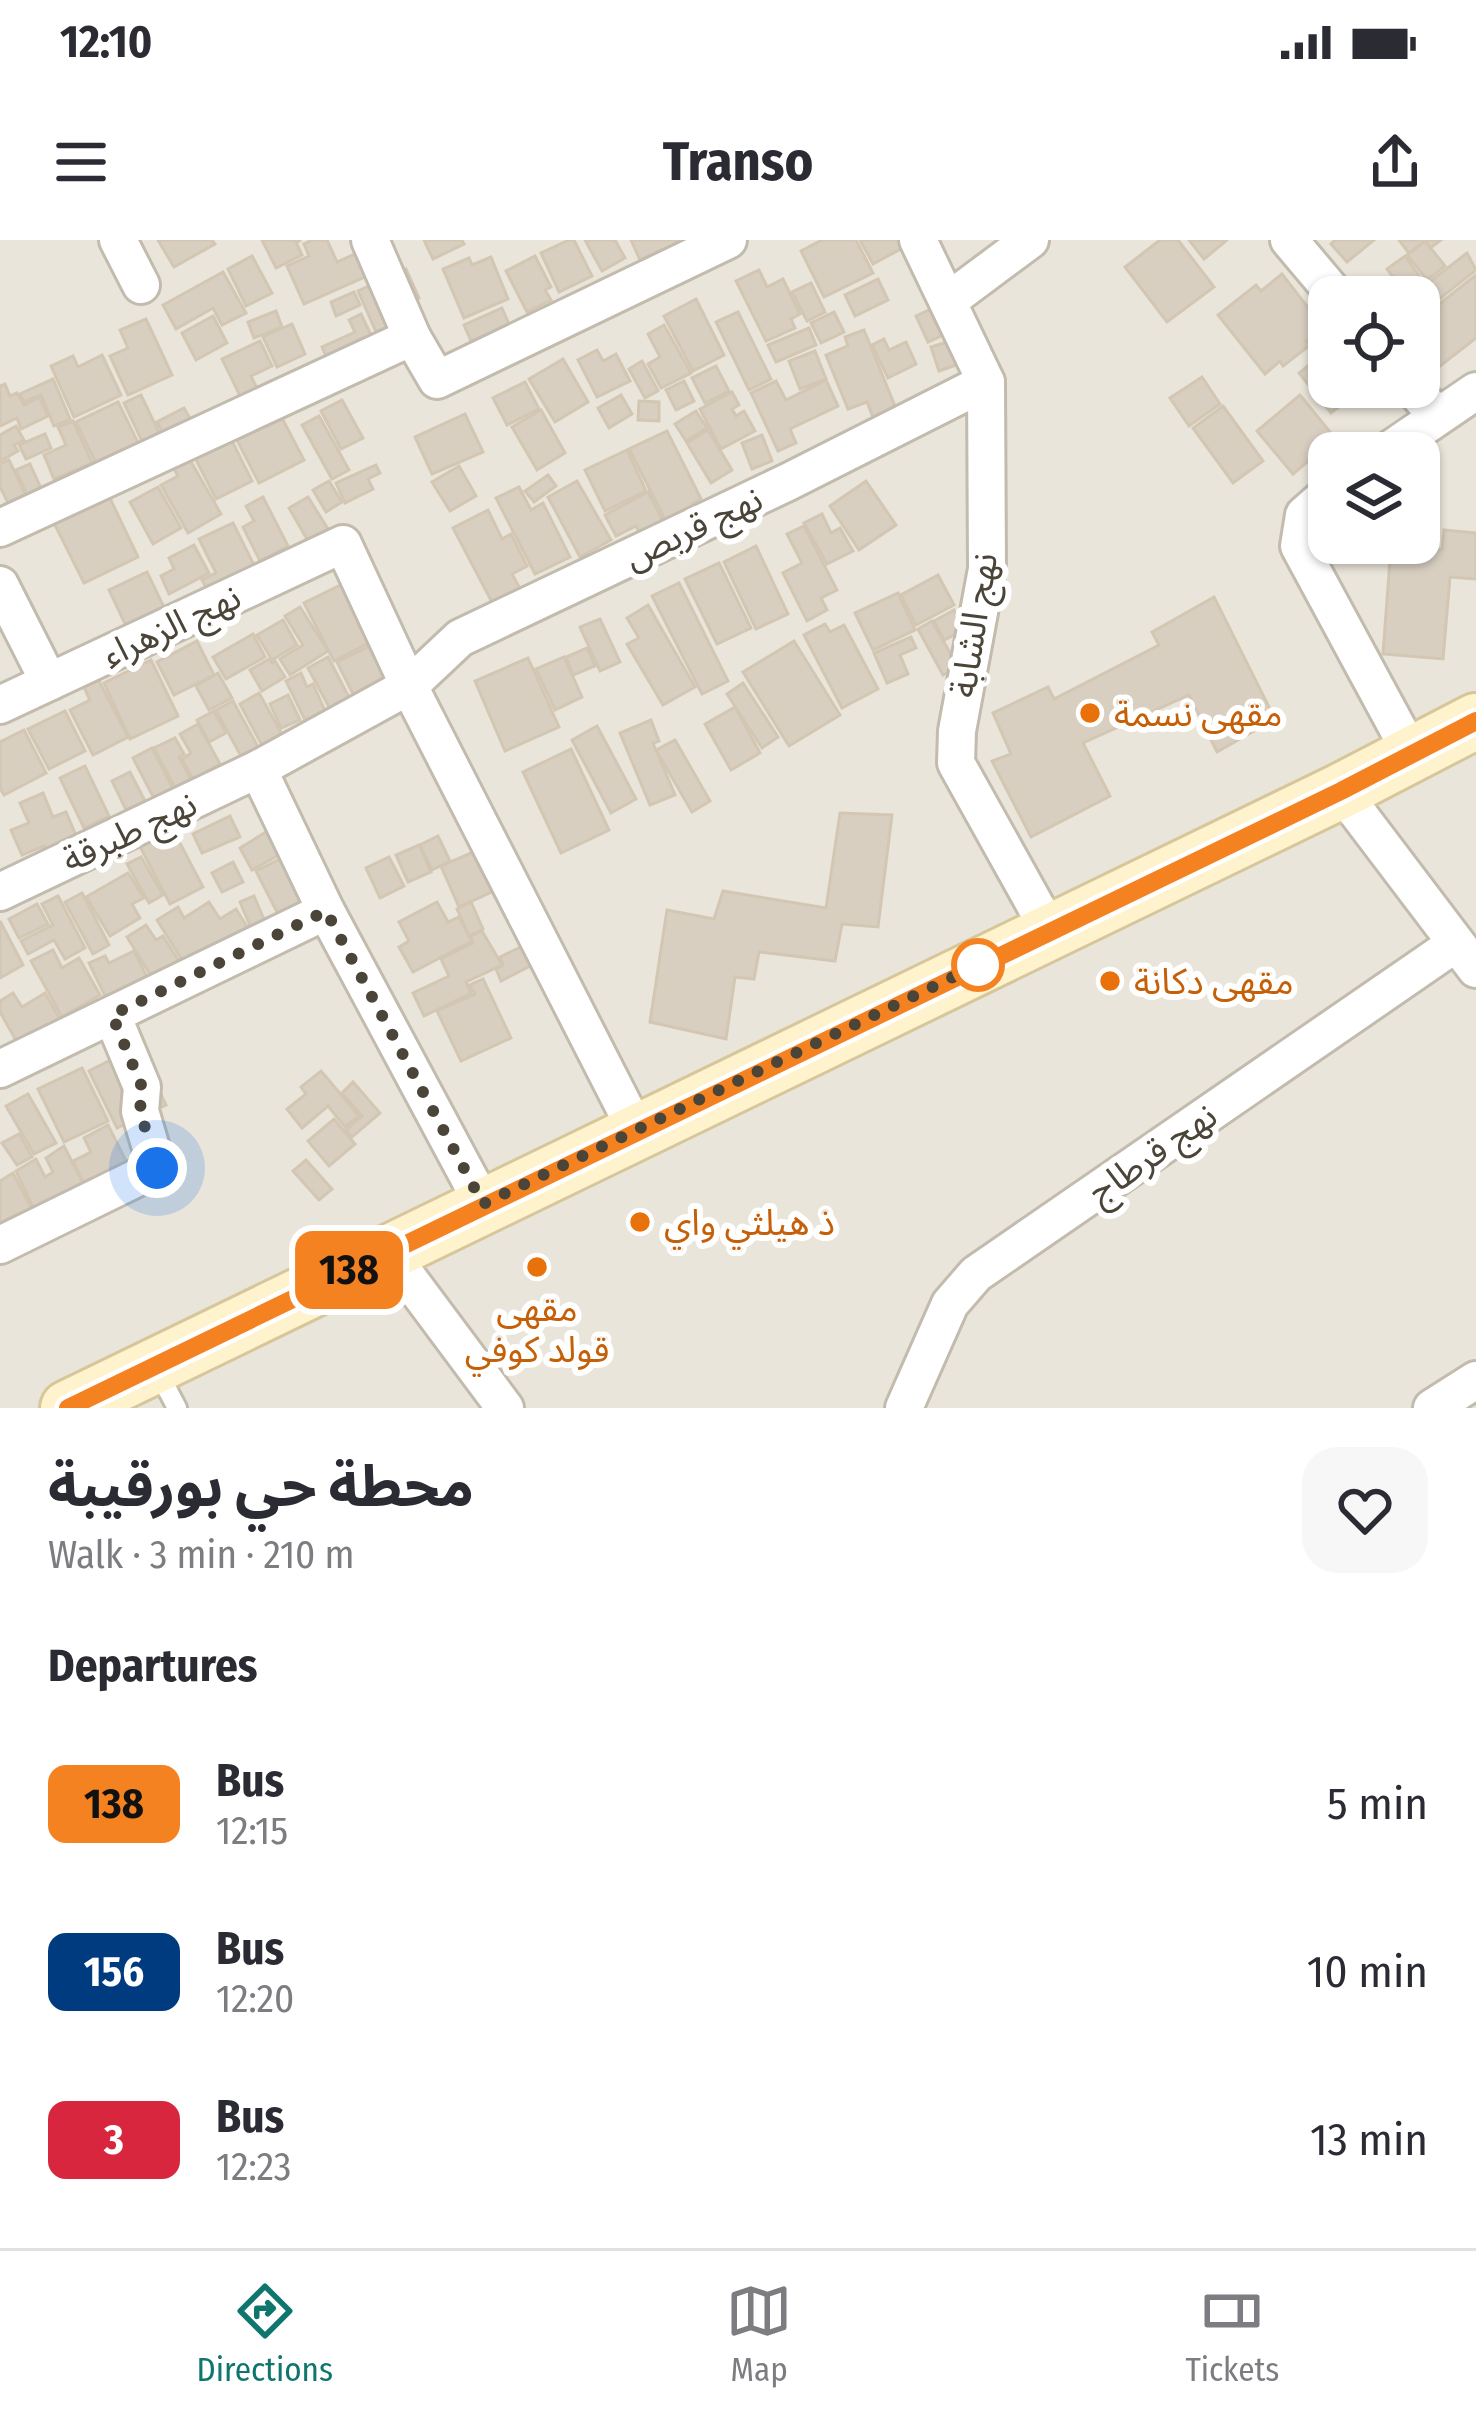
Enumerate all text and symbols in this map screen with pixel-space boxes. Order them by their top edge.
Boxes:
text: 12:10 [60,15,152,69]
icon: menu [48,129,114,195]
icon: share [1362,129,1428,195]
text: Transo [663,130,813,194]
map controls [1308,276,1440,564]
button: locate [1308,276,1440,408]
button: layers [1308,432,1440,564]
street label: نهج قربص [617,477,771,583]
street label: نهج الشابة [941,550,1011,701]
street label: نهج الزهراء [95,575,249,681]
place label: مقهى نسمة [1114,692,1283,736]
marker: مقهى نسمة [1077,700,1103,726]
street label: نهج طبرقة [55,782,205,886]
unlabelled marker [953,940,1003,990]
place label: مقهى دكانة [1134,960,1294,1004]
marker: مقهى دكانة [1097,968,1123,994]
street label: نهج قرطاج [1080,1094,1228,1217]
your location [127,1138,187,1198]
place label: ذ هيلثي واي [664,1201,835,1250]
marker: ذ هيلثي واي [627,1209,653,1235]
line badge: 138 [280,1231,418,1309]
text: 138 [319,1245,379,1295]
marker: مقهى قولد كوفي [524,1254,550,1280]
place label: مقهى قولد كوفي [465,1287,609,1377]
button: heart [1302,1447,1428,1573]
text: محطة حي بورقيبة [48,1453,474,1521]
text: Walk · 3 min · 210 m [48,1532,355,1578]
text: Departures [48,1639,257,1693]
text: Bus [216,1754,284,1808]
text: 5 min [1327,1777,1428,1831]
text: 138 [84,1779,144,1829]
text: 12:15 [216,1808,288,1854]
text: Bus [216,1922,284,1976]
text: 10 min [1307,1945,1428,1999]
text: 156 [84,1947,144,1997]
text: 12:20 [216,1976,294,2022]
text: Bus [216,2090,284,2144]
text: 13 min [1310,2113,1428,2167]
text: 3 [104,2115,124,2165]
text: 12:23 [216,2144,291,2190]
tab: Directions [197,2278,333,2390]
tab: Map [726,2278,792,2390]
tab: Tickets [1185,2278,1279,2390]

